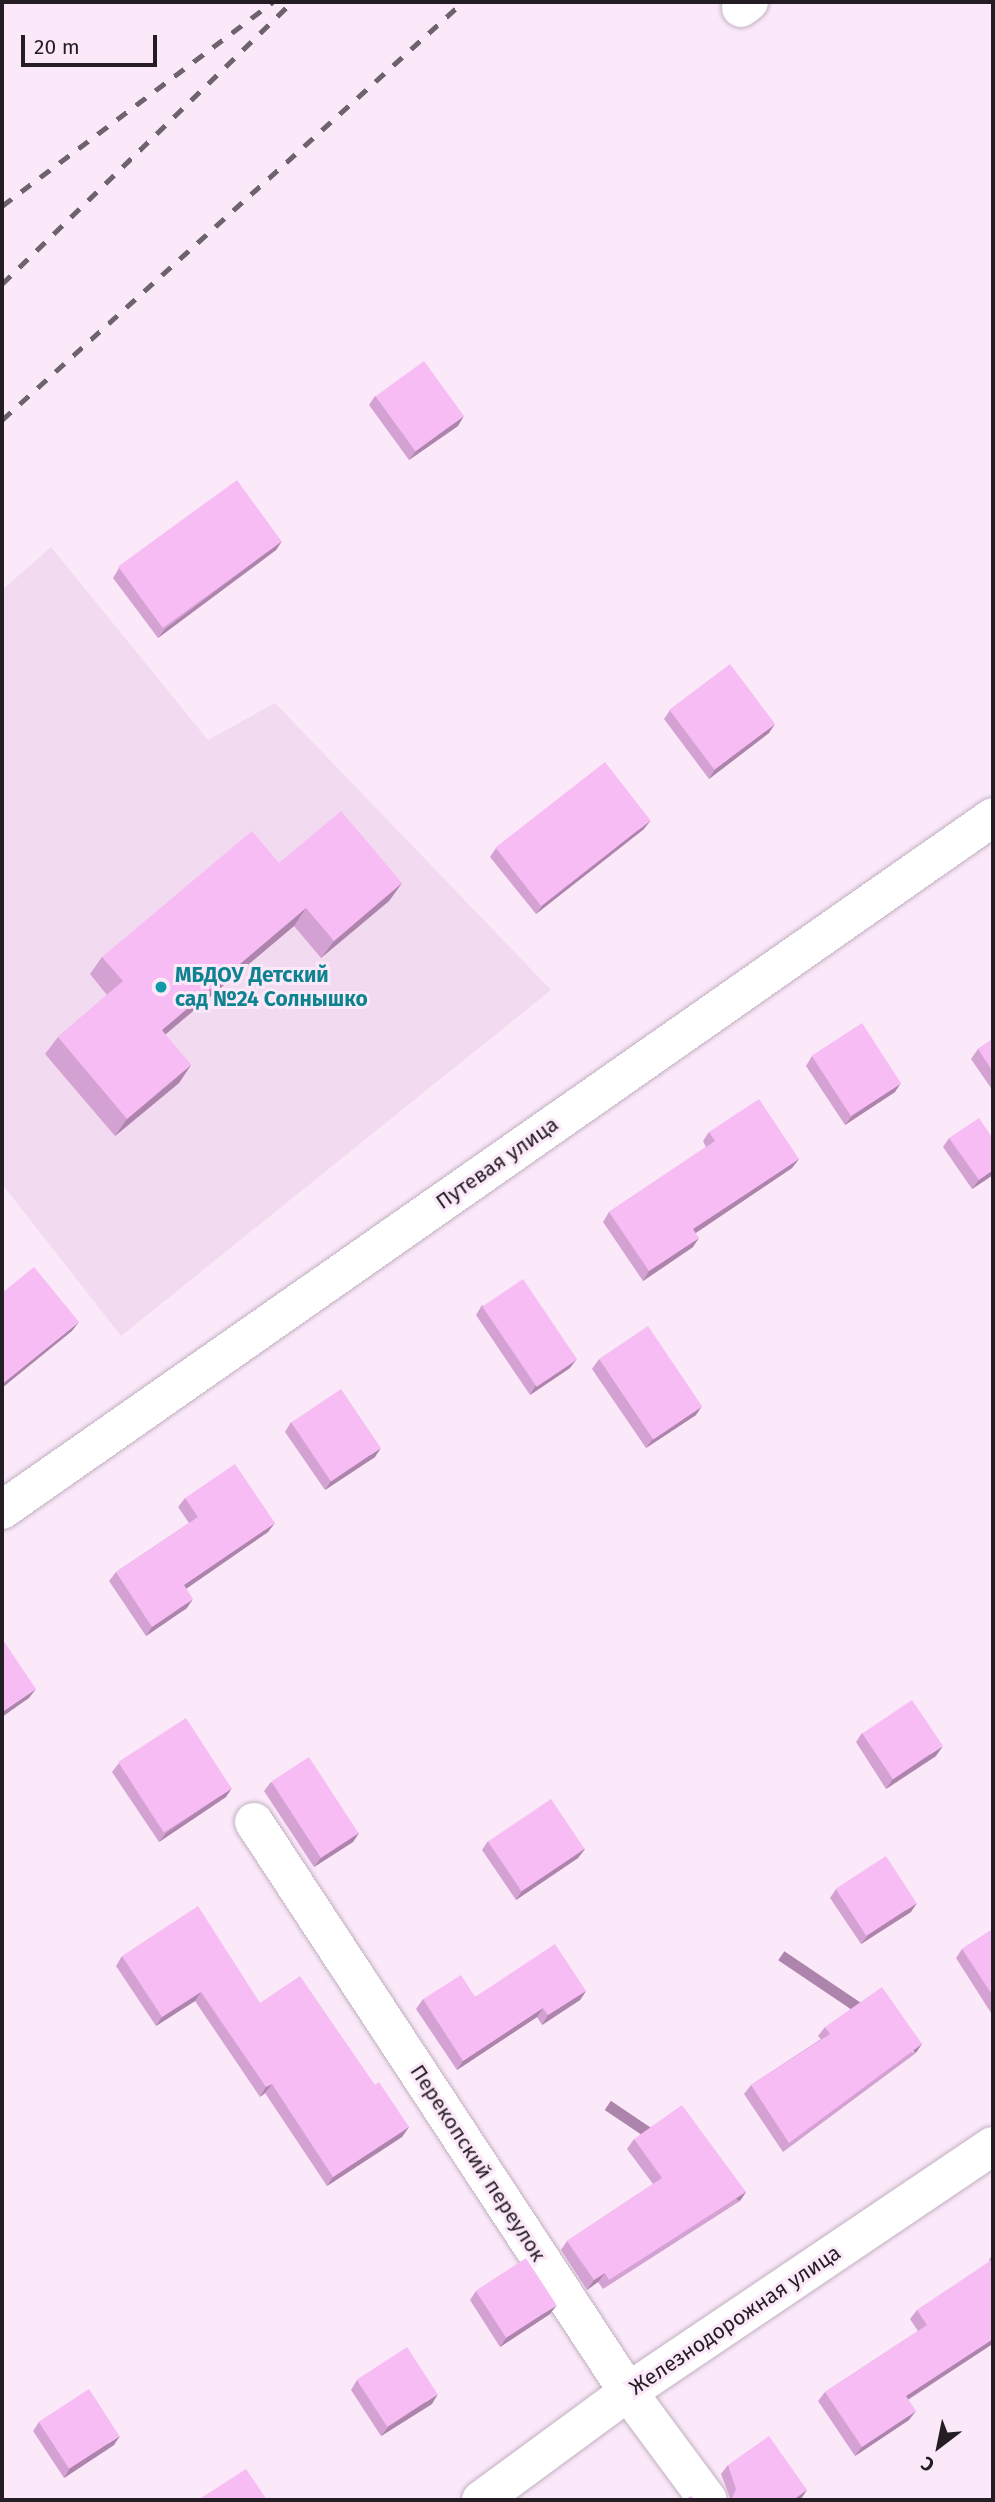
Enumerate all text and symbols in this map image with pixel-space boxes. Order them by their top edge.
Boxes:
scale bar [24,21,161,65]
text: 20 m [34,34,80,60]
place label: МБДОУ Детский сад №24 Солнышко [175,962,368,1012]
marker: МБДОУ Детский сад №24 Солнышко [153,979,169,995]
street label: Путевая улица [431,1111,563,1215]
street label: Перекопский переулок [405,2060,551,2266]
street label: Железнодорожная улица [625,2240,845,2400]
north arrow [904,2411,974,2481]
text: С [917,2452,938,2477]

